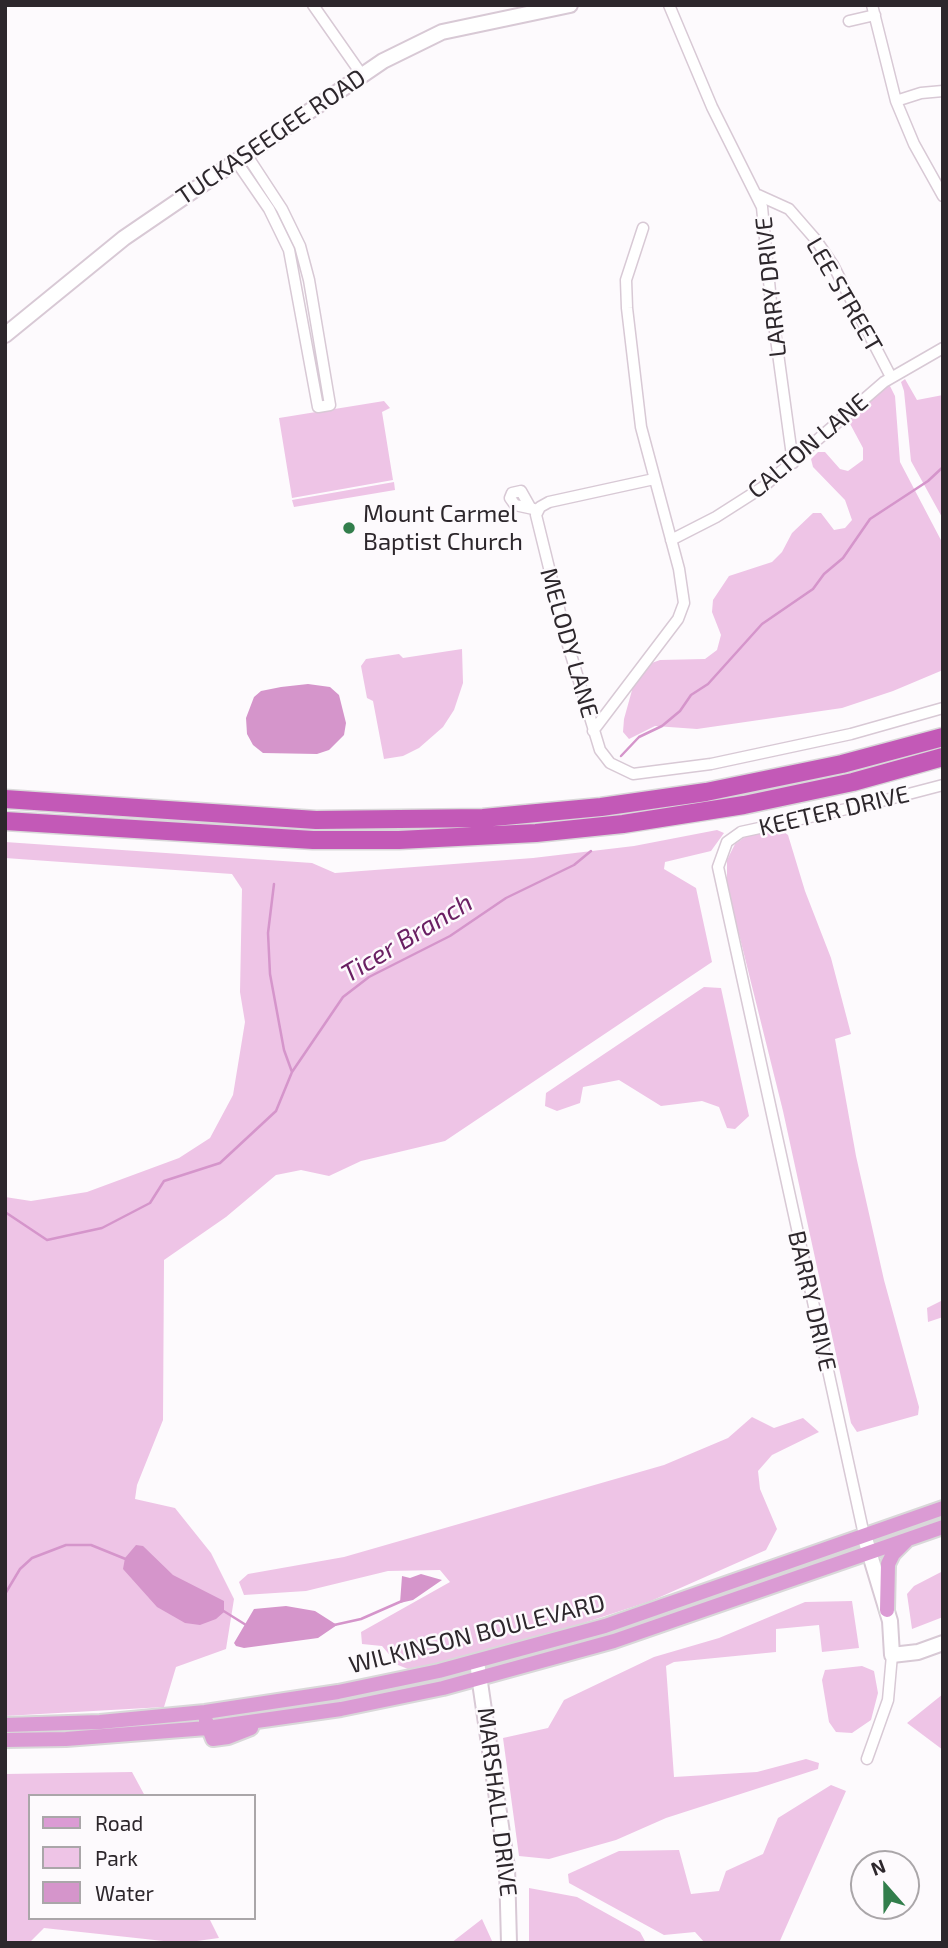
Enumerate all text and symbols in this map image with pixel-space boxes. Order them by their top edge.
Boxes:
street label: TUCKASEEGEE ROAD [171,63,371,211]
street label: LARRY DRIVE [749,215,793,359]
street label: LEE STREET [800,233,888,357]
street label: CALTON LANE [742,387,874,505]
place label: Mount Carmel Baptist Church [363,500,523,556]
marker: Mount Carmel Baptist Church [341,520,357,536]
street label: MELODY LANE [534,565,604,721]
street label: KEETER DRIVE [756,780,912,842]
water label: Ticer Branch [336,887,478,989]
street label: BARRY DRIVE [782,1228,842,1374]
street label: WILKINSON BOULEVARD [346,1588,608,1680]
street label: MARSHALL DRIVE [471,1706,523,1898]
legend [28,1794,256,1920]
text: Road [95,1810,143,1835]
text: Park [95,1845,138,1870]
north arrow [850,1850,920,1920]
text: N [867,1854,889,1880]
text: Water [95,1880,154,1905]

